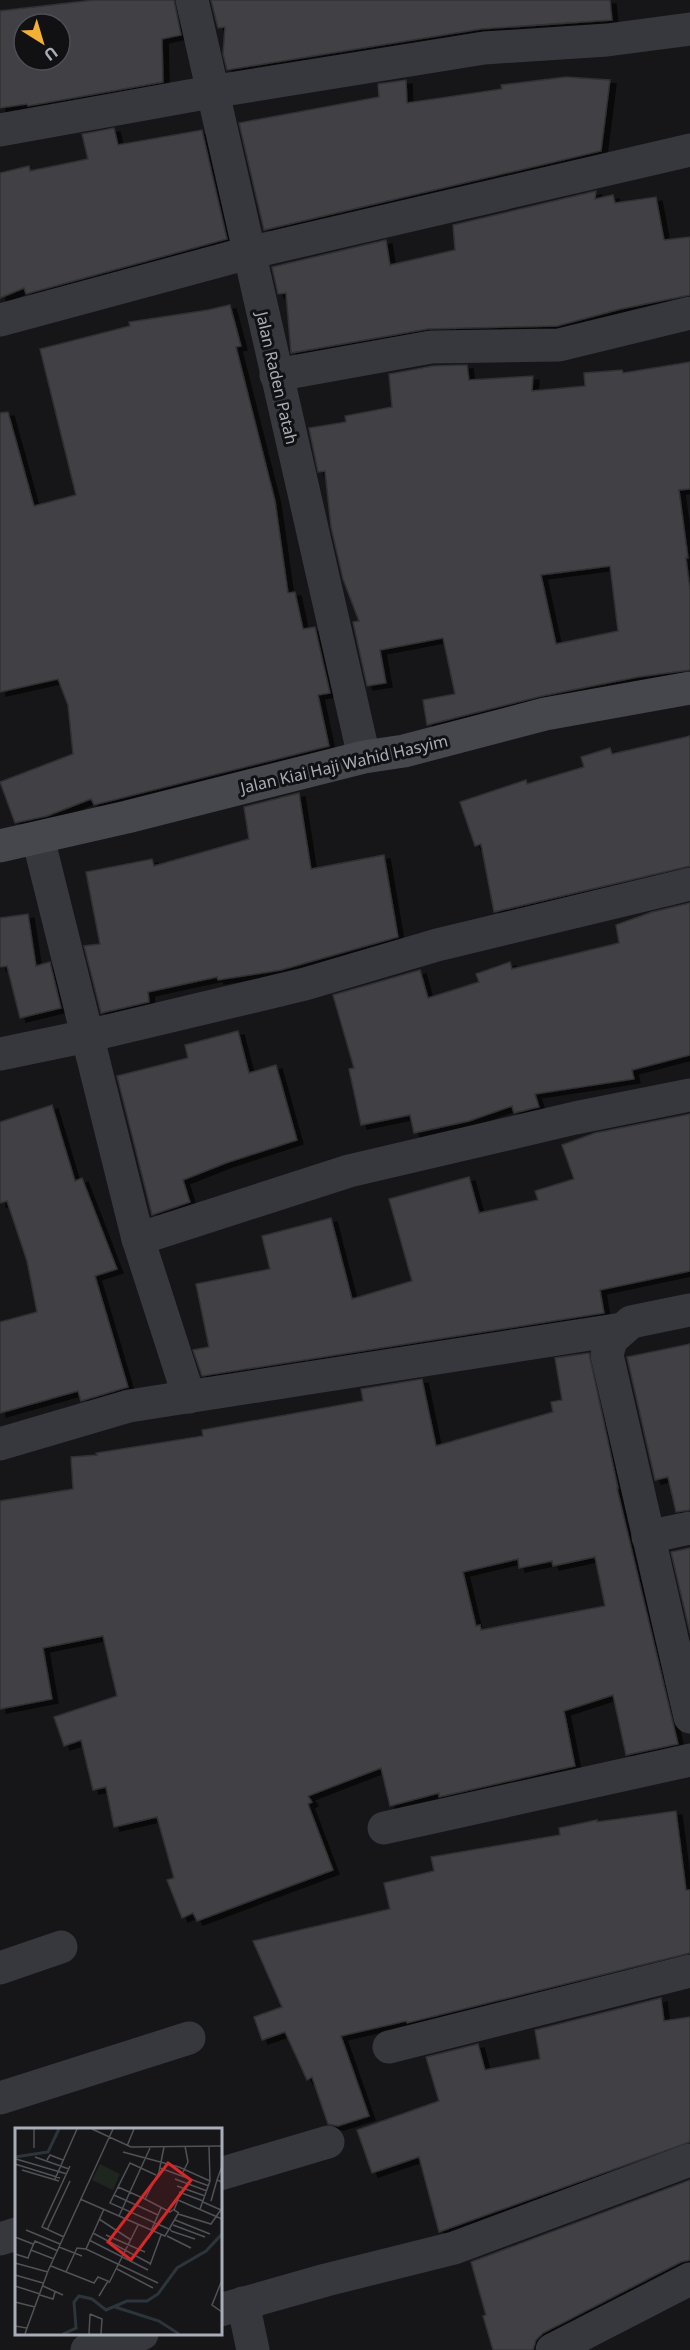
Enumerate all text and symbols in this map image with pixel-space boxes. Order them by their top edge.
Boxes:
north arrow [12,12,72,72]
text: U [40,42,62,66]
street label: Jalan Raden Patah [251,307,303,447]
street label: Jalan Kiai Haji Wahid Hasyim [236,729,450,799]
inset map [15,2128,222,2335]

